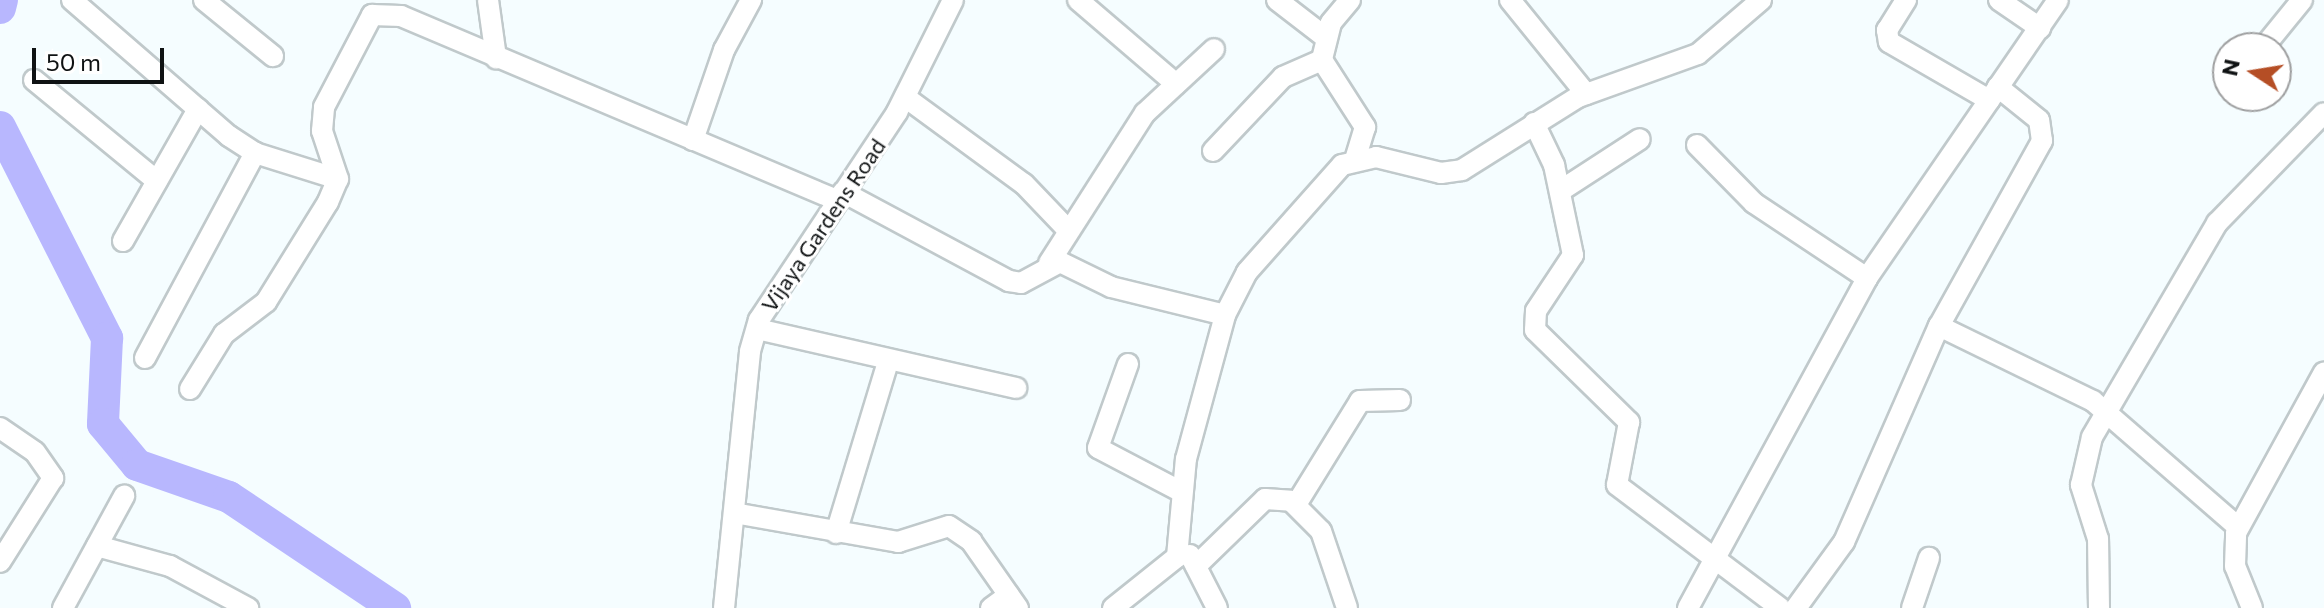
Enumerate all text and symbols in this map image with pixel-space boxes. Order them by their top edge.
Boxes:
scale bar [36,32,168,82]
north arrow [2212,32,2292,112]
text: 50 m [46,47,101,76]
text: N [2215,56,2245,78]
street label: Vijaya Gardens Road [755,133,891,317]

